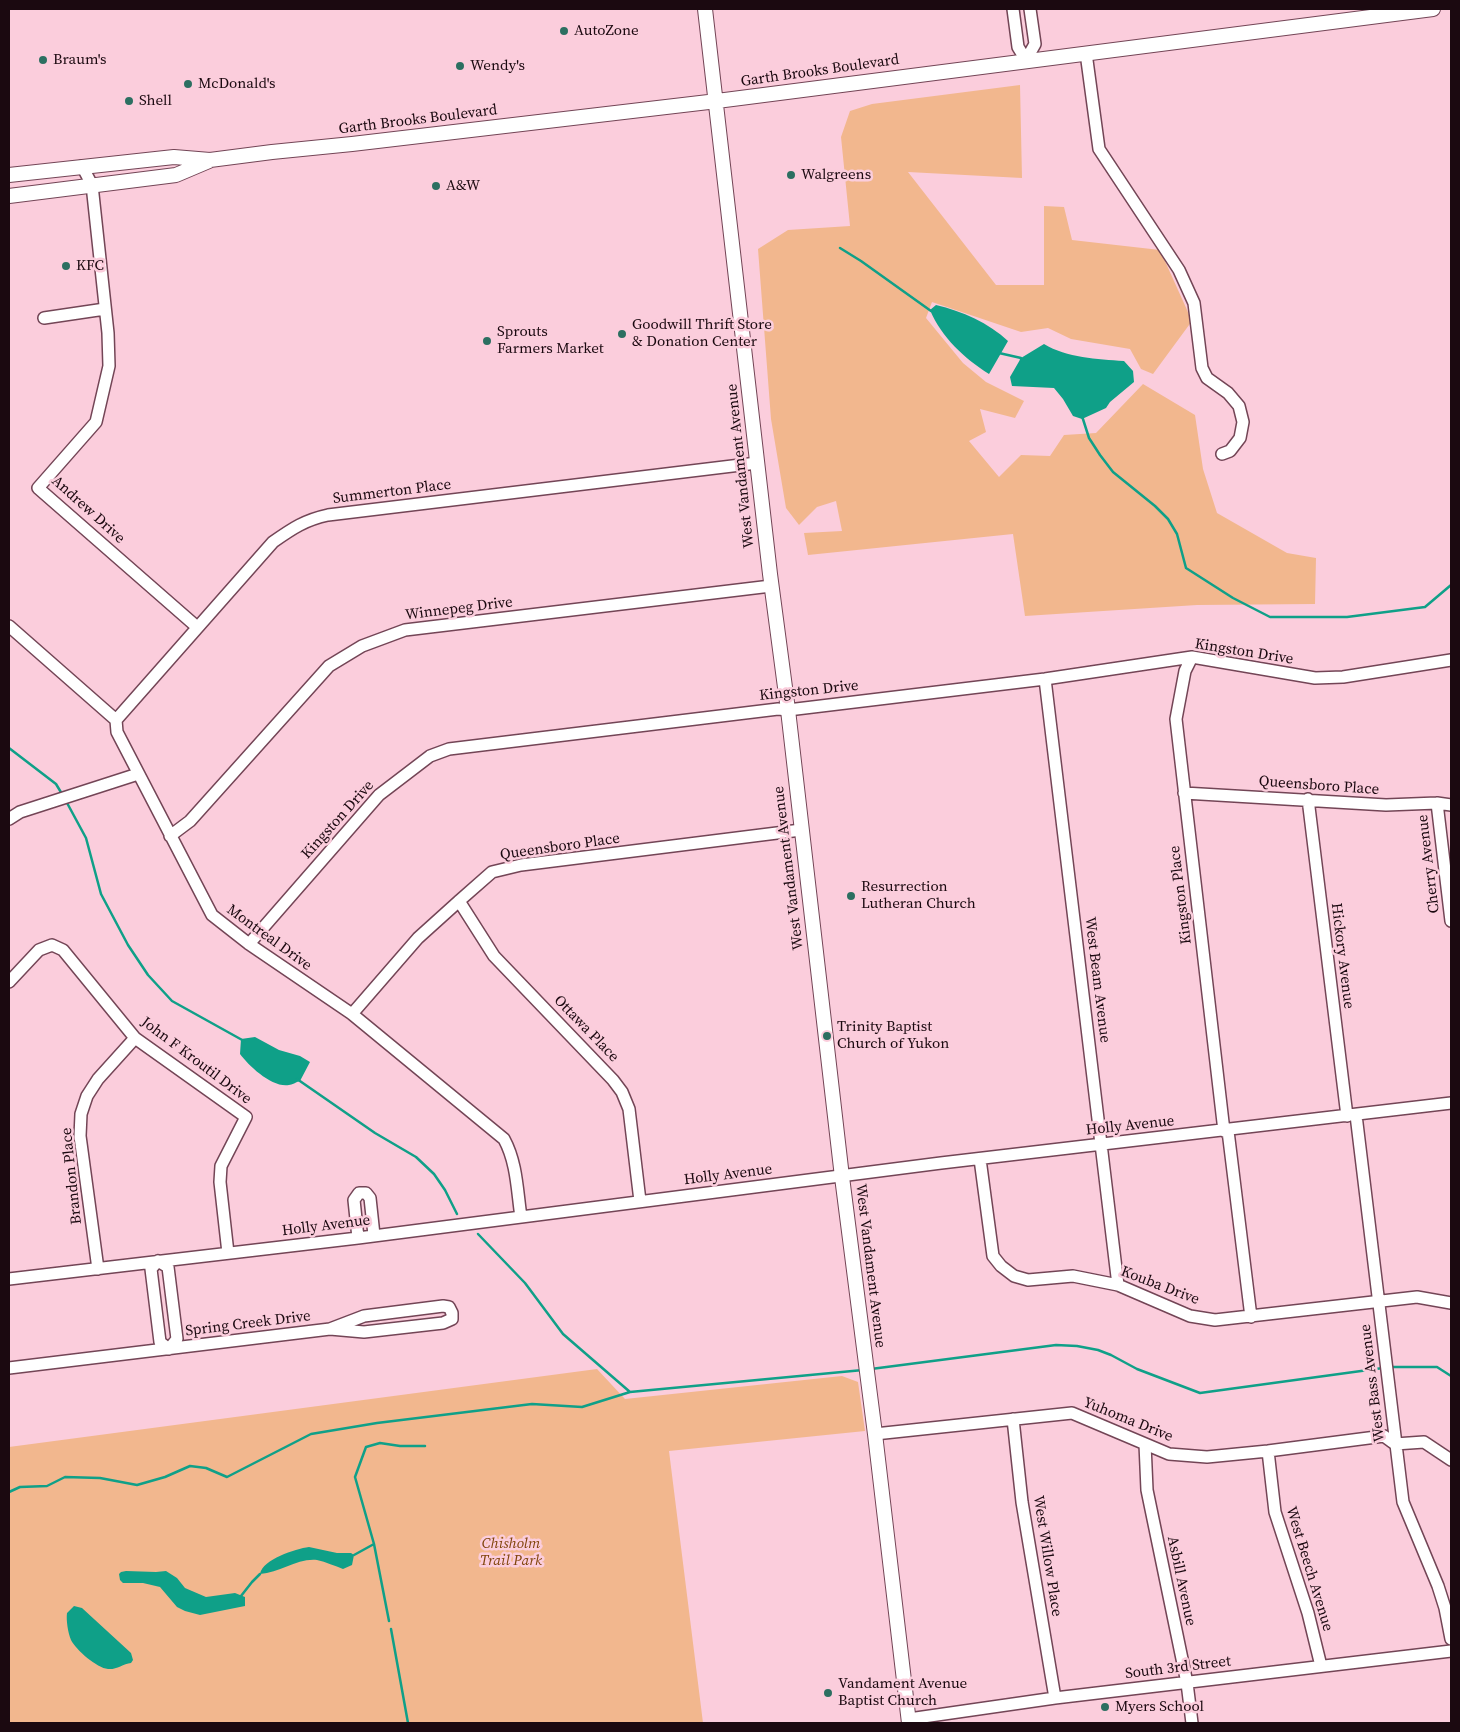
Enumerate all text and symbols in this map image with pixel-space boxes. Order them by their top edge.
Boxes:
place label: AutoZone [574,22,639,40]
marker: AutoZone [558,25,570,37]
place label: Braum's [53,51,107,69]
street label: Garth Brooks Boulevard [740,51,900,91]
marker: Braum's [37,54,49,66]
place label: Wendy's [470,57,525,75]
marker: Wendy's [454,60,466,72]
place label: McDonald's [198,75,275,93]
marker: McDonald's [182,78,194,90]
place label: Shell [139,92,172,110]
marker: Shell [123,95,135,107]
street label: Garth Brooks Boulevard [338,101,498,139]
place label: Walgreens [801,166,871,184]
marker: Walgreens [785,169,797,181]
place label: A&W [446,177,480,195]
marker: A&W [430,180,442,192]
place label: KFC [76,257,104,275]
marker: KFC [60,260,72,272]
place label: Goodwill Thrift Store & Donation Center [632,316,772,351]
place label: Sprouts Farmers Market [497,323,604,358]
marker: Goodwill Thrift Store & Donation Center [616,328,628,340]
marker: Sprouts Farmers Market [481,335,493,347]
street label: West Vandament Avenue [723,383,759,549]
street label: Andrew Drive [48,472,128,548]
street label: Summerton Place [332,476,452,508]
street label: Winnepeg Drive [404,593,514,625]
street label: Kingston Drive [1193,635,1295,669]
street label: Kingston Drive [758,677,860,705]
street label: Queensboro Place [1258,773,1380,799]
street label: Kingston Drive [298,777,378,863]
street label: West Vandament Avenue [770,785,808,951]
street label: Cherry Avenue [1414,814,1444,914]
street label: Queensboro Place [499,830,621,864]
street label: Kingston Place [1166,845,1196,945]
place label: Resurrection Lutheran Church [861,878,976,913]
marker: Resurrection Lutheran Church [845,890,857,902]
street label: Montreal Drive [223,901,315,975]
street label: Hickory Avenue [1327,902,1357,1010]
street label: West Beam Avenue [1080,916,1114,1044]
street label: Ottawa Place [550,992,622,1066]
street label: John F Kroutil Drive [137,1014,255,1108]
place label: Trinity Baptist Church of Yukon [837,1018,949,1053]
marker: Trinity Baptist Church of Yukon [821,1030,833,1042]
street label: Holly Avenue [1085,1112,1175,1140]
street label: Brandon Place [58,1127,86,1225]
street label: Holly Avenue [683,1161,773,1189]
street label: West Vandament Avenue [851,1183,889,1349]
street label: Holly Avenue [281,1212,371,1240]
street label: Kouba Drive [1118,1263,1202,1309]
street label: Spring Creek Drive [184,1307,312,1341]
street label: West Bass Avenue [1357,1323,1389,1443]
street label: Yuhoma Drive [1081,1394,1175,1446]
street label: West Willow Place [1029,1494,1065,1618]
street label: West Beech Avenue [1281,1504,1337,1634]
park label: Chisholm Trail Park [480,1535,542,1570]
street label: Asbill Avenue [1163,1535,1199,1627]
street label: South 3rd Street [1124,1653,1232,1683]
place label: Vandament Avenue Baptist Church [838,1675,967,1710]
marker: Vandament Avenue Baptist Church [822,1687,834,1699]
place label: Myers School [1115,1698,1204,1716]
marker: Myers School [1099,1701,1111,1713]

